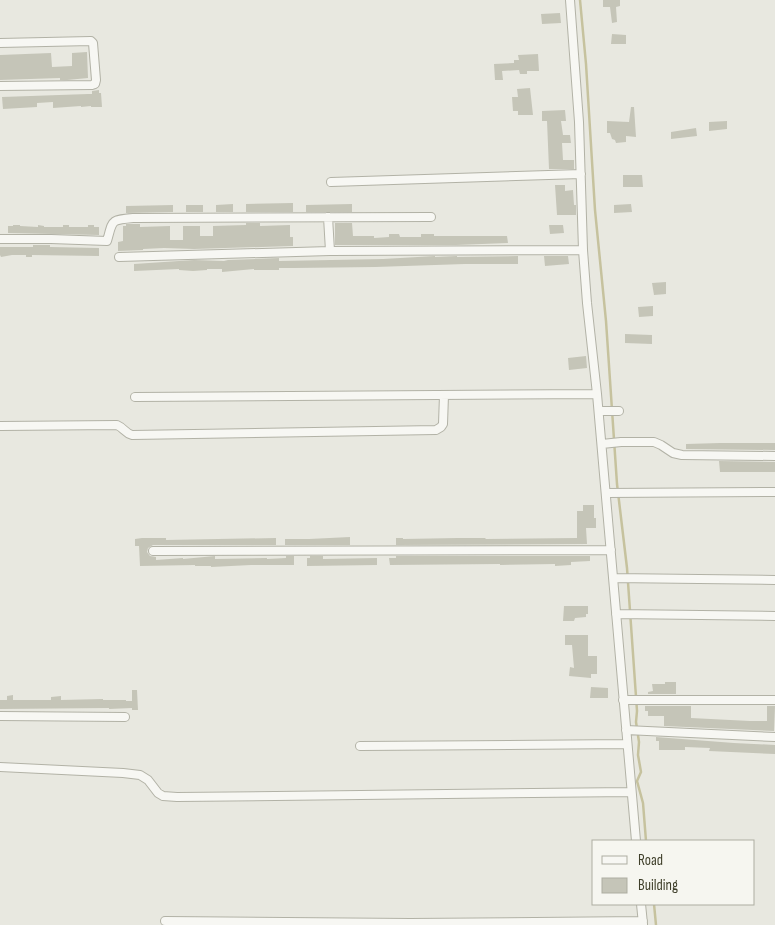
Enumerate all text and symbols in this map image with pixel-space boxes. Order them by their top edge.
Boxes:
legend [592,840,755,905]
text: Road [638,851,663,870]
text: Building [638,876,678,895]

